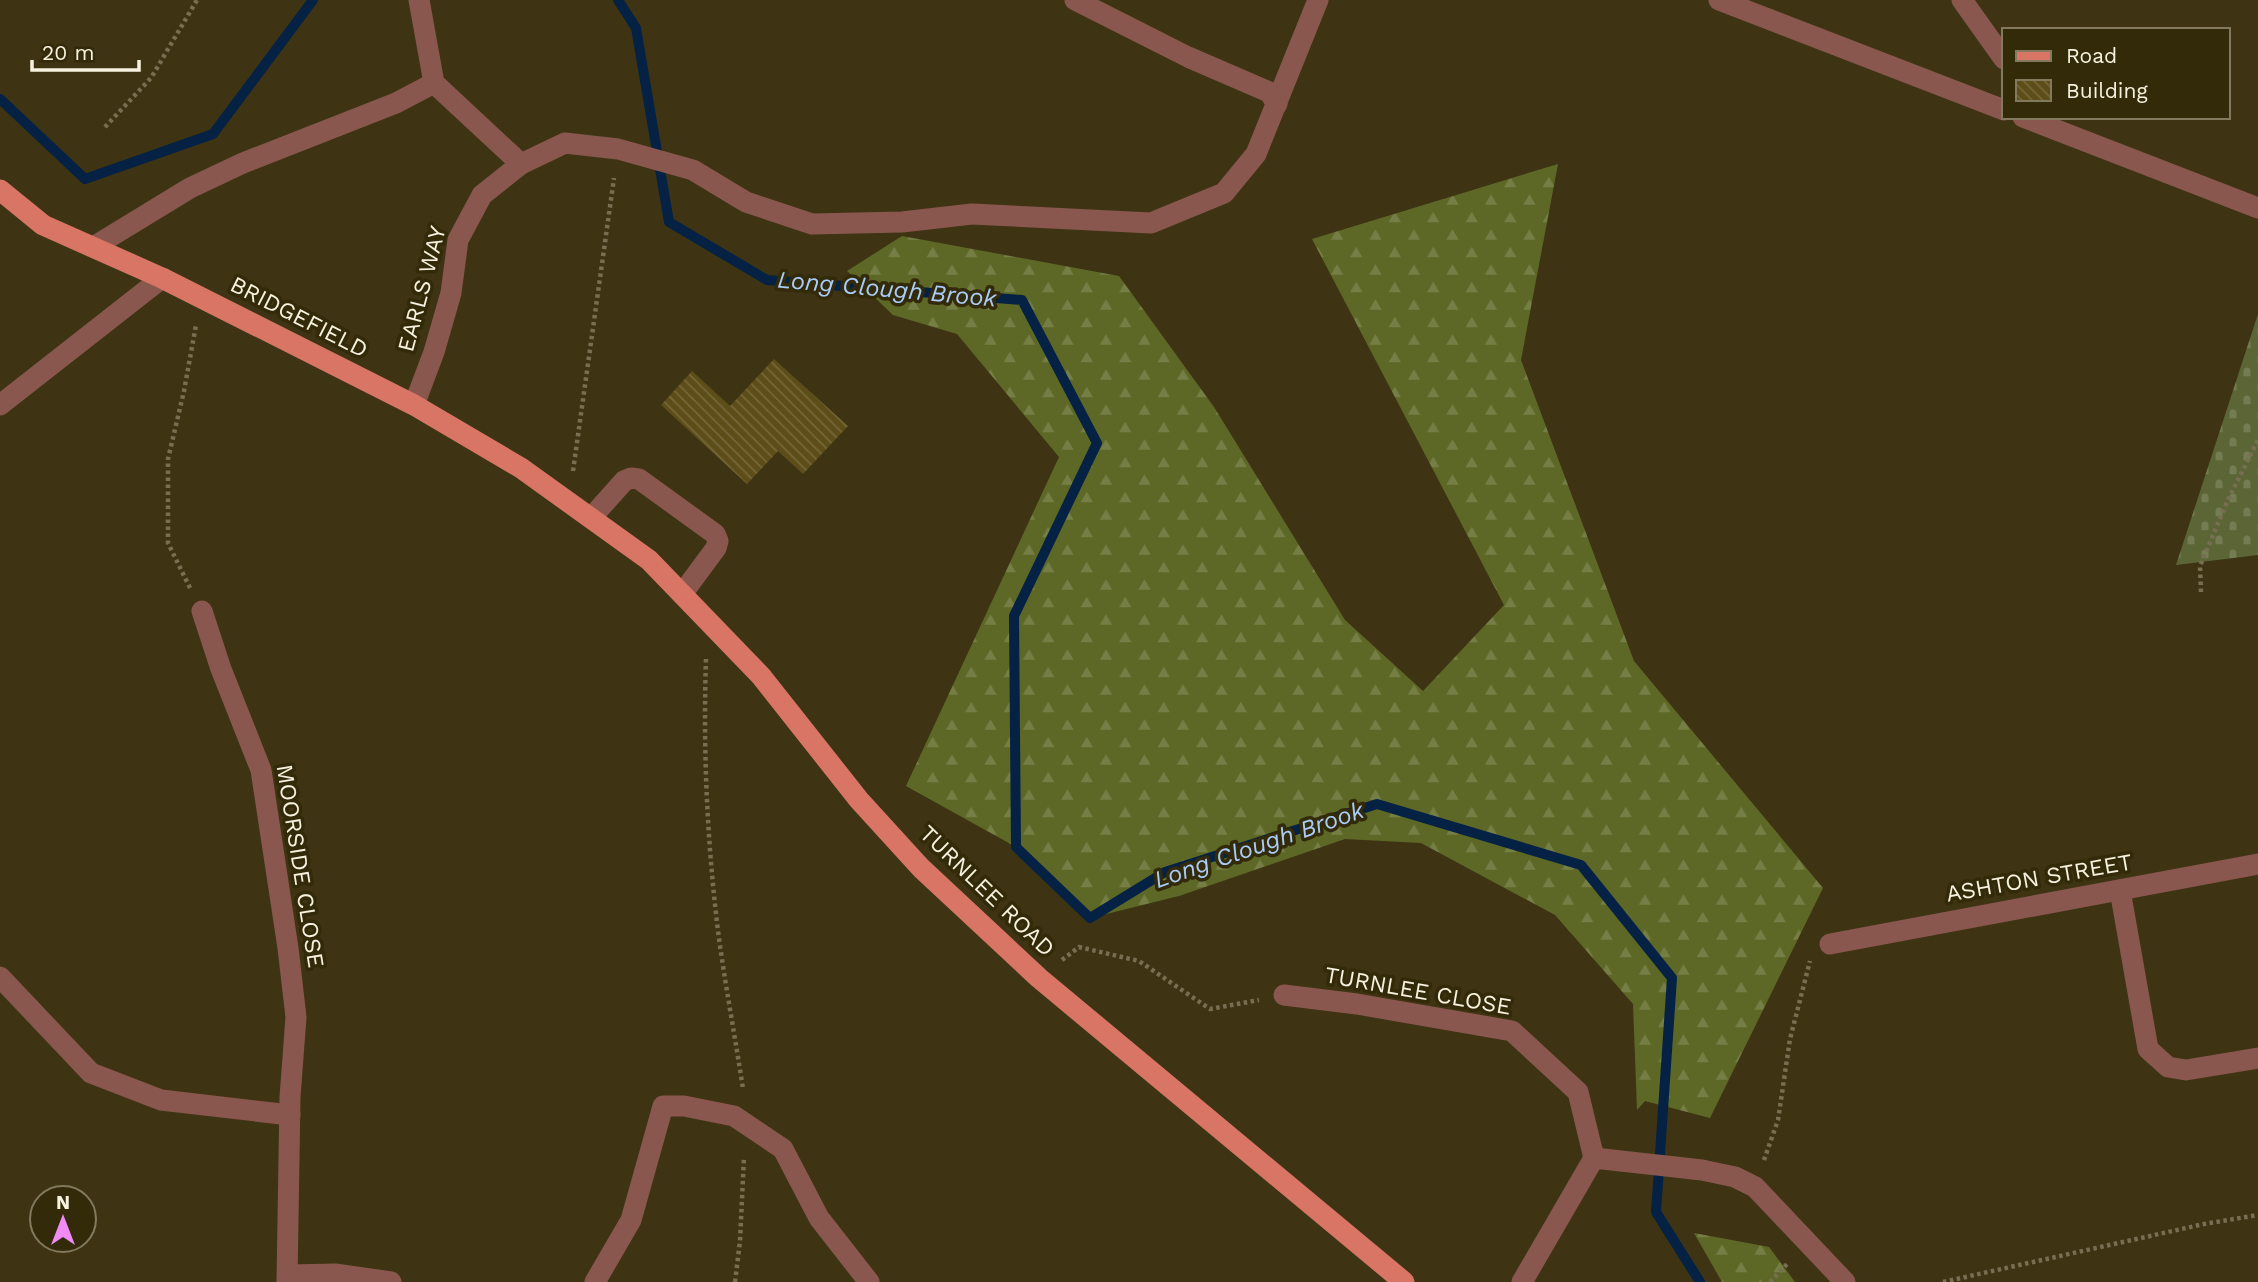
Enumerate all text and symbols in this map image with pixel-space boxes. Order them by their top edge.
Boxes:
scale bar [32,28,138,72]
legend [2002,28,2230,119]
text: 20 m [42,40,94,65]
text: Road [2066,43,2117,68]
text: Building [2066,78,2148,103]
street label: EARLS WAY [392,223,452,355]
water label: Long Clough Brook [776,265,999,313]
street label: BRIDGEFIELD [226,271,372,363]
street label: MOORSIDE CLOSE [271,762,329,970]
water label: Long Clough Brook [1150,796,1368,894]
street label: TURNLEE ROAD [914,820,1060,962]
street label: ASHTON STREET [1944,848,2134,908]
street label: TURNLEE CLOSE [1323,961,1513,1021]
north arrow [28,1184,98,1254]
text: N [56,1191,70,1214]

